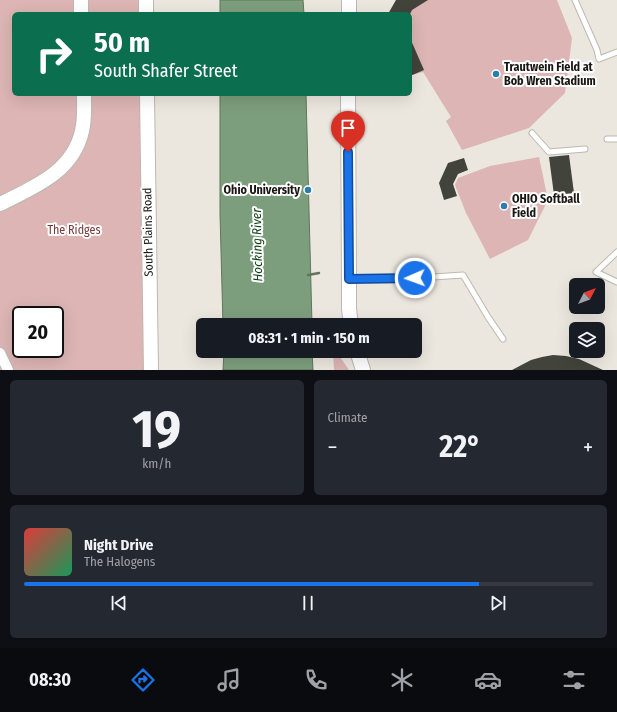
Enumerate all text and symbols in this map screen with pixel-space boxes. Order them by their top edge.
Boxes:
text: 50 m [94,26,150,59]
icon: right [28,28,80,80]
text: South Shafer Street [94,60,238,82]
place label: Trautwein Field at Bob Wren Stadium [504,60,596,88]
marker: Trautwein Field at Bob Wren Stadium [491,69,501,79]
pin [331,111,365,152]
icon: arrive [337,117,359,139]
place label: Ohio University [224,183,300,197]
marker: Ohio University [303,185,313,195]
street label: South Plains Road [140,187,156,277]
place label: OHIO Softball Field [512,192,580,220]
marker: OHIO Softball Field [499,201,509,211]
water label: Hocking River [249,208,265,282]
park label: The Ridges [47,223,101,237]
position arrow [394,257,436,299]
north arrow [569,278,605,314]
map controls [569,278,605,358]
speed limit sign: 20 [12,306,64,358]
button: layers [569,322,605,358]
text: 08:31 · 1 min · 150 m [248,329,370,347]
text: 19 [132,398,181,461]
text: Climate [328,410,368,425]
text: 22° [439,429,481,465]
text: − [328,434,337,461]
text: + [583,434,593,461]
text: km/h [142,456,171,471]
text: Night Drive [84,536,153,554]
text: The Halogens [84,554,155,569]
icon: previous [108,592,130,614]
icon: pause [297,592,319,614]
icon: next [487,592,509,614]
icon: directions [129,666,157,694]
icon: music [215,666,243,694]
icon: phone [302,666,330,694]
icon: climate [388,666,416,694]
icon: car [474,666,502,694]
icon: filters [560,666,588,694]
text: 08:30 [29,669,71,691]

